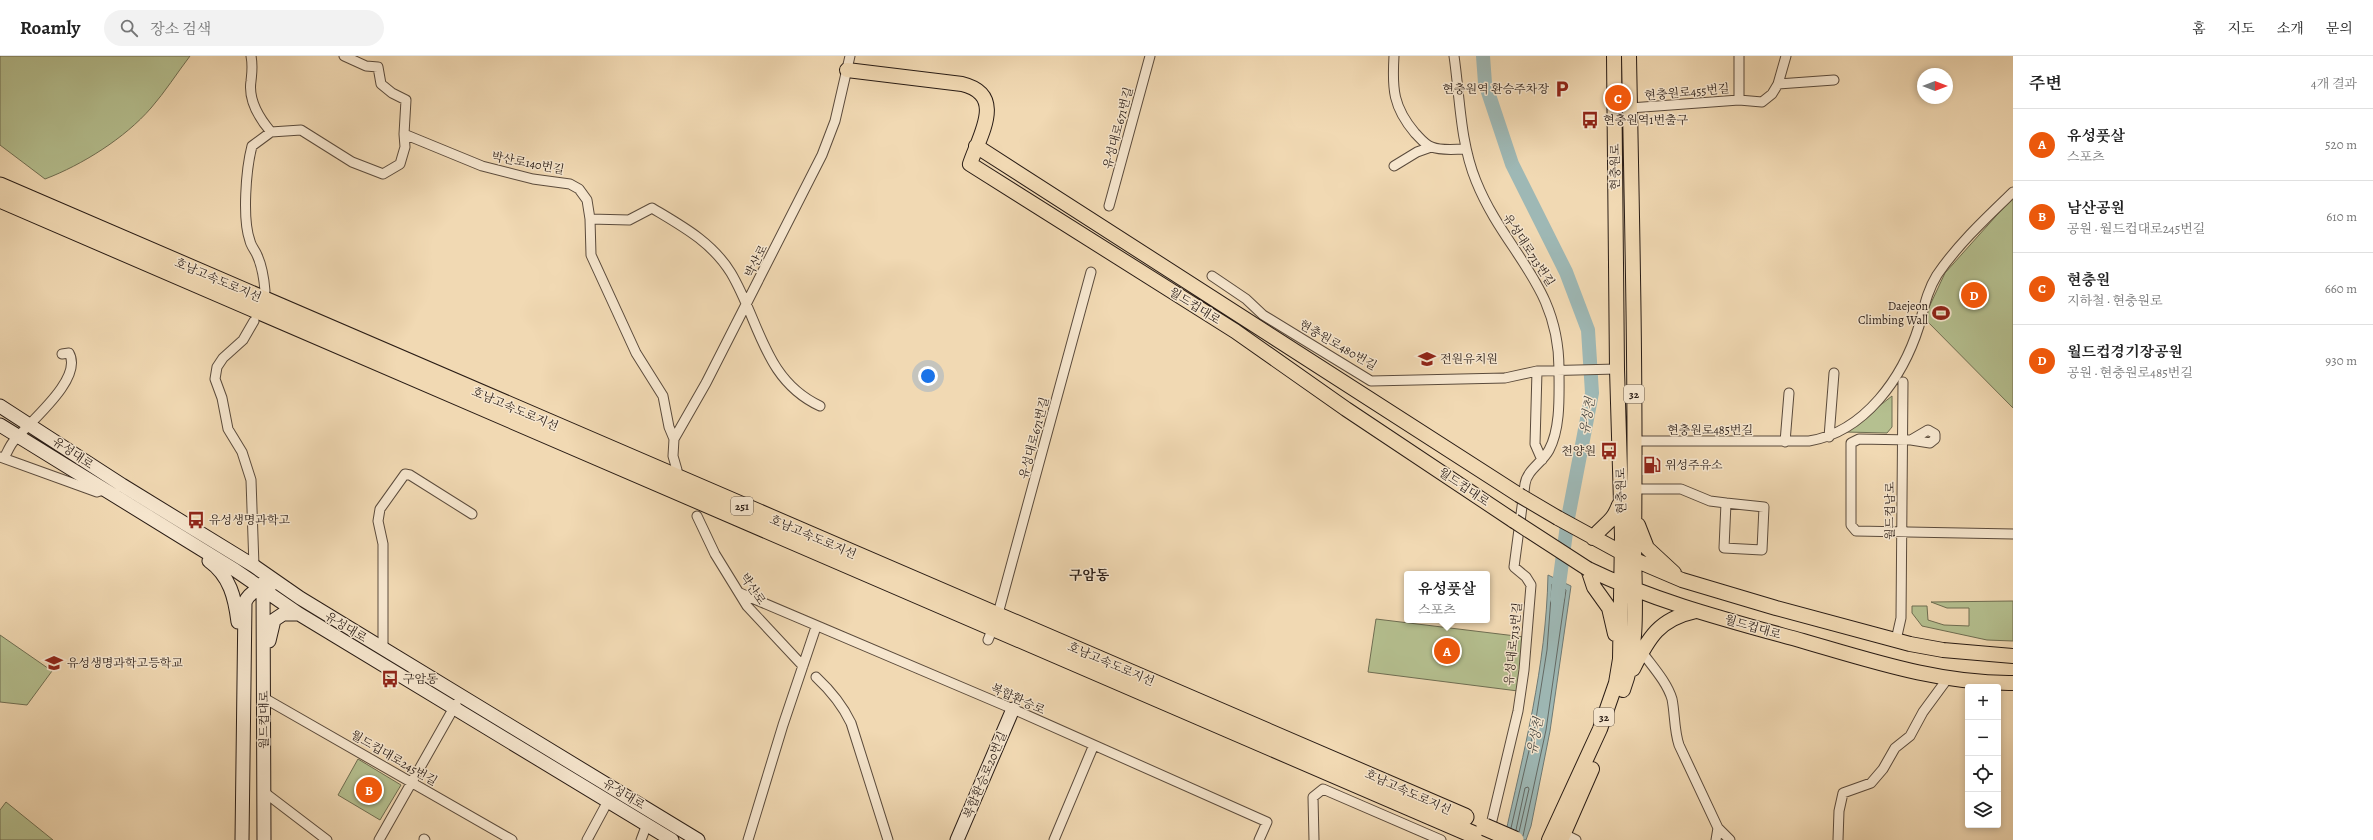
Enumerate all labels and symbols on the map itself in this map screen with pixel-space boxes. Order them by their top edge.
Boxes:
north arrow [1917,68,1953,104]
parking icon: 현충원역 환승주차장 [1552,79,1572,99]
street label: 현충원로455번길 [1644,80,1730,104]
place label: 현충원역 환승주차장 [1442,81,1549,97]
pin: C [1605,83,1631,113]
street label: 유성대로671번길 [1099,85,1137,171]
bus stop icon: 현충원역1번출구 [1580,110,1600,130]
place label: 현충원역1번출구 [1603,112,1689,128]
street label: 현충원로 [1607,143,1623,190]
street label: 박산로140번길 [490,148,566,178]
street label: 유성대로713번길 [1499,211,1559,289]
street label: 박산로 [741,242,771,280]
street label: 호남고속도로지선 [172,255,264,305]
pin: D [1961,280,1987,310]
street label: 월드컵대로 [1166,284,1224,328]
place label: Daejeon Climbing Wall [1858,298,1928,328]
sports icon: Daejeon Climbing Wall [1931,303,1951,323]
street label: 현충원로480번길 [1296,316,1380,374]
school or university icon: 전원유치원 [1417,349,1437,369]
place label: 전원유치원 [1440,351,1498,367]
your location [918,366,938,386]
street label: 호남고속도로지선 [469,384,561,434]
road number: 32 [1624,385,1644,403]
street label: 유성대로671번길 [1015,395,1053,481]
water label: 유성천 [1575,395,1599,436]
street label: 현충원로485번길 [1667,422,1753,438]
street label: 유성대로 [49,433,97,473]
bus stop icon: 천양원 [1599,441,1619,461]
place label: 천양원 [1561,443,1596,459]
fuel station icon: 위성주유소 [1642,455,1662,475]
place label: 위성주유소 [1665,457,1723,473]
street label: 월드컵대로 [1435,464,1493,510]
street label: 현충원로 [1613,467,1629,514]
street label: 월드컵남로 [1882,482,1898,540]
road number: 251 [731,497,753,515]
bus stop icon: 유성생명과학고 [186,510,206,530]
place label: 유성생명과학고 [209,512,291,528]
street label: 호남고속도로지선 [767,512,859,562]
district label: 구암동 [1069,566,1110,585]
street label: 박산로 [737,570,770,608]
street label: 유성대로713번길 [1501,602,1525,686]
street label: 유성대로 [322,608,370,646]
street label: 월드컵대로 [1723,611,1783,643]
pin: A [1434,636,1460,666]
street label: 호남고속도로지선 [1065,639,1157,689]
school or university icon: 유성생명과학고등학교 [44,653,64,673]
place label: 유성생명과학고등학교 [67,655,183,671]
bus stop icon: 구암동 [380,669,400,689]
place label: 구암동 [403,671,438,687]
street label: 복합환승로 [988,680,1048,718]
street label: 월드컵대로 [256,691,272,749]
road number: 32 [1594,708,1614,726]
water label: 유성천 [1523,714,1547,756]
street label: 월드컵대로245번길 [348,727,440,789]
street label: 복합환승로20번길 [959,729,1011,821]
street label: 호남고속도로지선 [1362,766,1454,818]
pin: B [356,775,382,805]
street label: 유성대로 [600,775,648,813]

